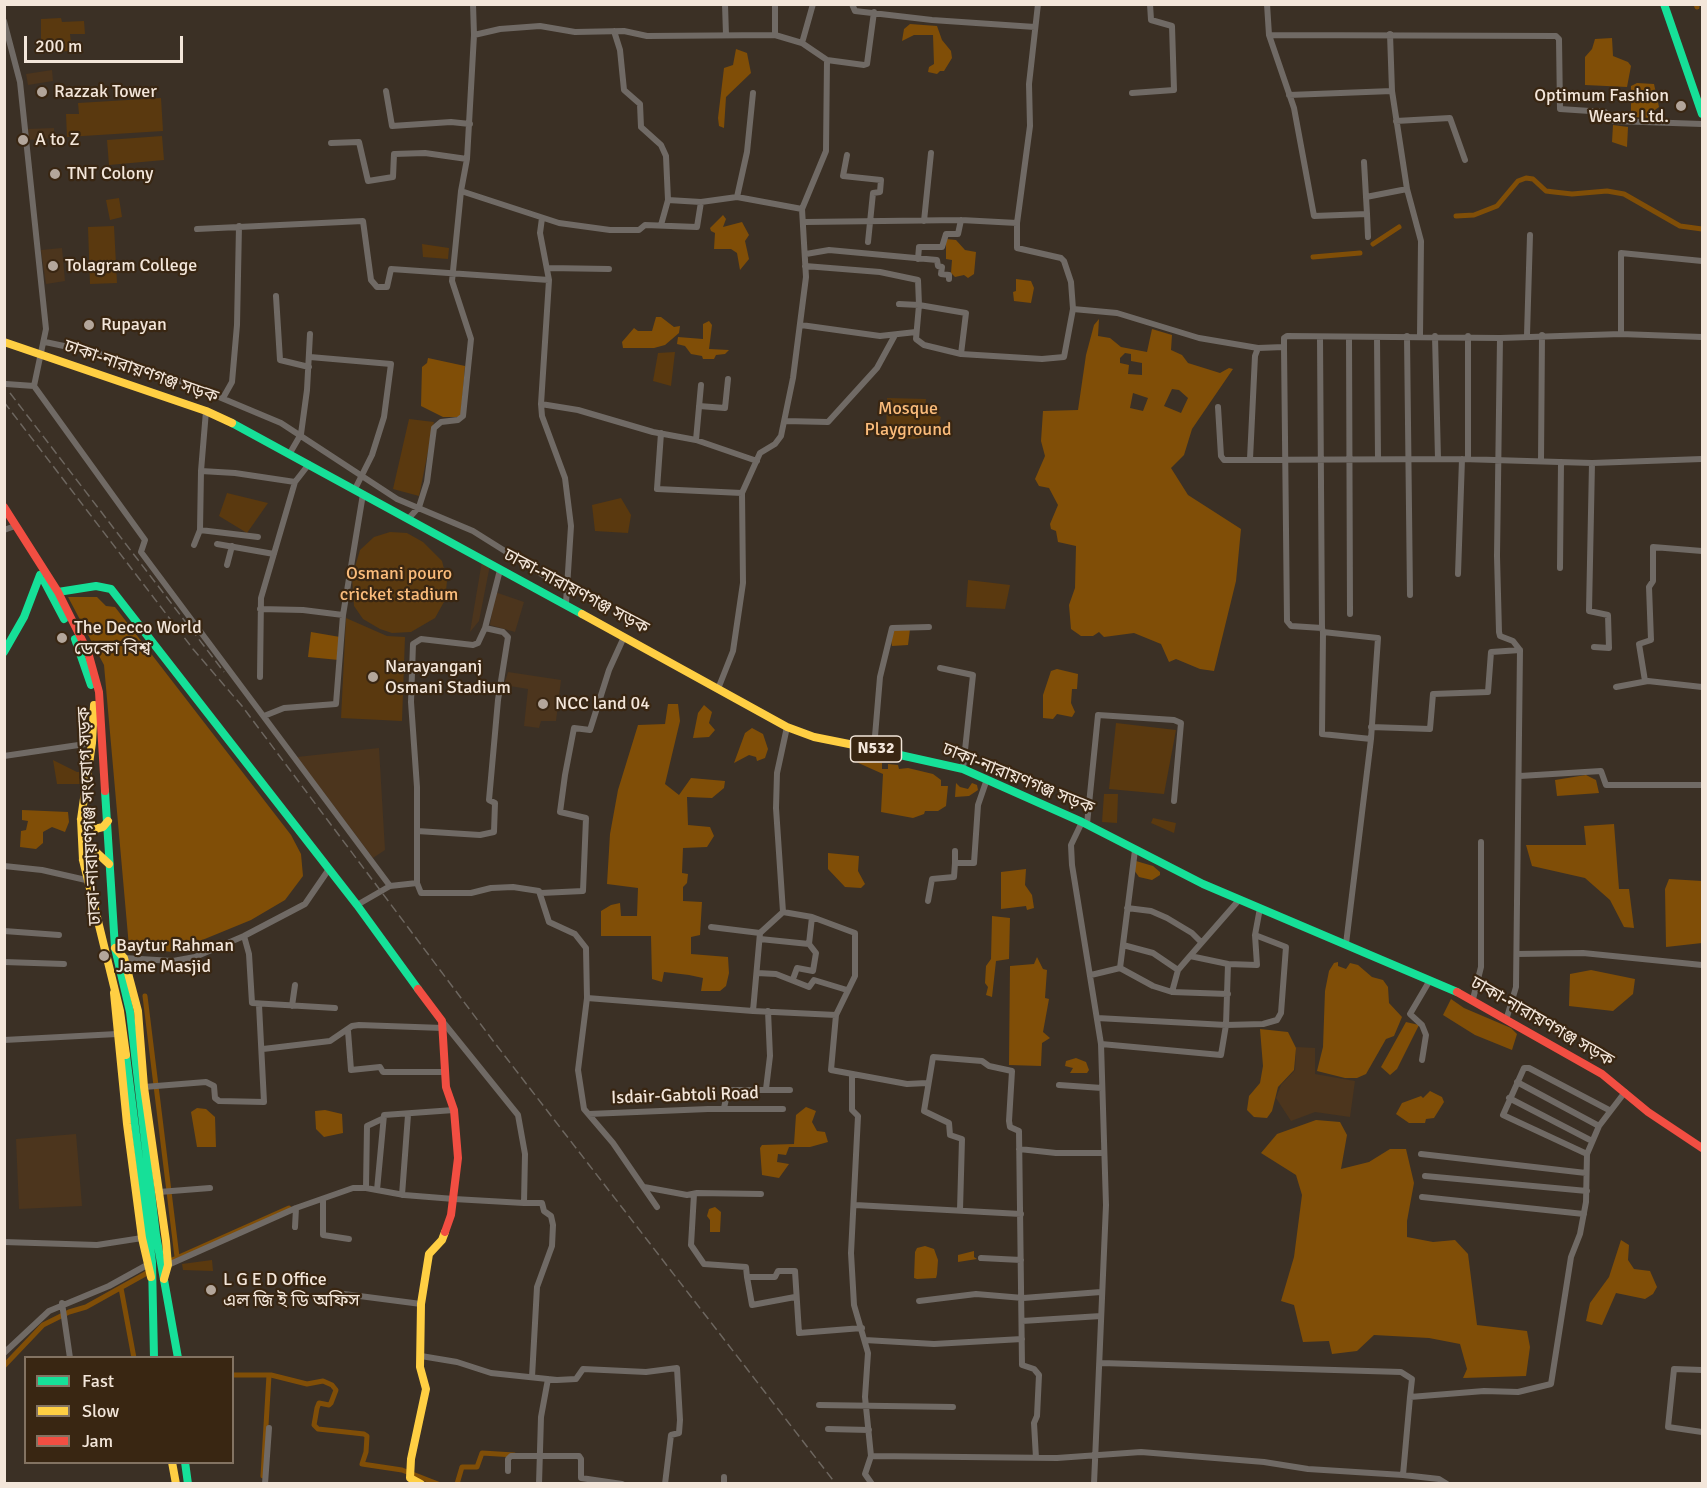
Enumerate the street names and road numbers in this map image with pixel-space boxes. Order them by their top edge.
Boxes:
street label: ঢাকা-নারায়ণগঞ্জ সড়ক [61,335,221,409]
street label: ঢাকা-নারায়ণগঞ্জ সড়ক [500,545,652,639]
street label: ঢাকা-নারায়ণগঞ্জ সংযোগ সড়ক [73,706,107,926]
road number: N532 [850,736,902,762]
street label: ঢাকা-নারায়ণগঞ্জ সড়ক [939,739,1097,819]
street label: ঢাকা-নারায়ণগঞ্জ সড়ক [1467,972,1617,1072]
street label: Isdair-Gabtoli Road [611,1083,759,1109]

